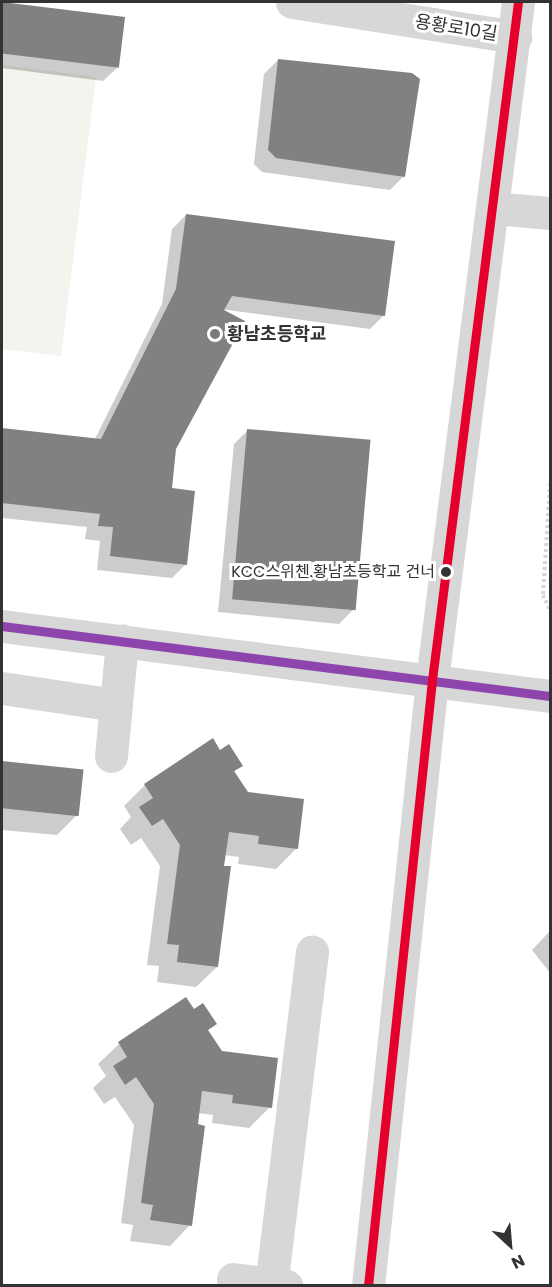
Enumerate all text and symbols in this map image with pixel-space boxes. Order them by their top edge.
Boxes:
street label: 용황로10길 [413,11,499,45]
place label: 황남초등학교 [227,323,326,345]
marker: 황남초등학교 [208,327,222,341]
place label: KCC스위첸.황남초등학교 건너 [231,562,435,582]
marker: KCC스위첸.황남초등학교 건너 [440,566,452,578]
north arrow [480,1215,540,1275]
text: N [508,1249,529,1275]

